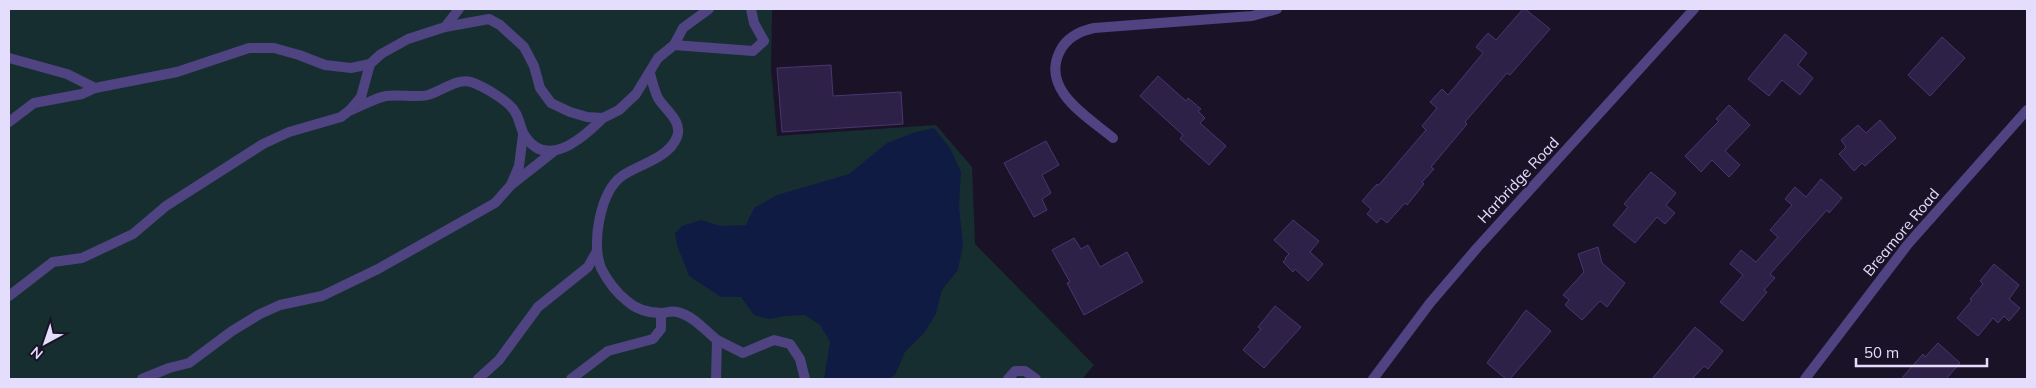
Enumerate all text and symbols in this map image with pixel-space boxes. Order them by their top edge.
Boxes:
street label: Harbridge Road [1473,133,1563,227]
street label: Breamore Road [1859,184,1943,280]
north arrow [20,318,70,368]
scale bar [1856,336,1987,368]
text: N [27,343,46,363]
text: 50 m [1864,343,1899,362]

